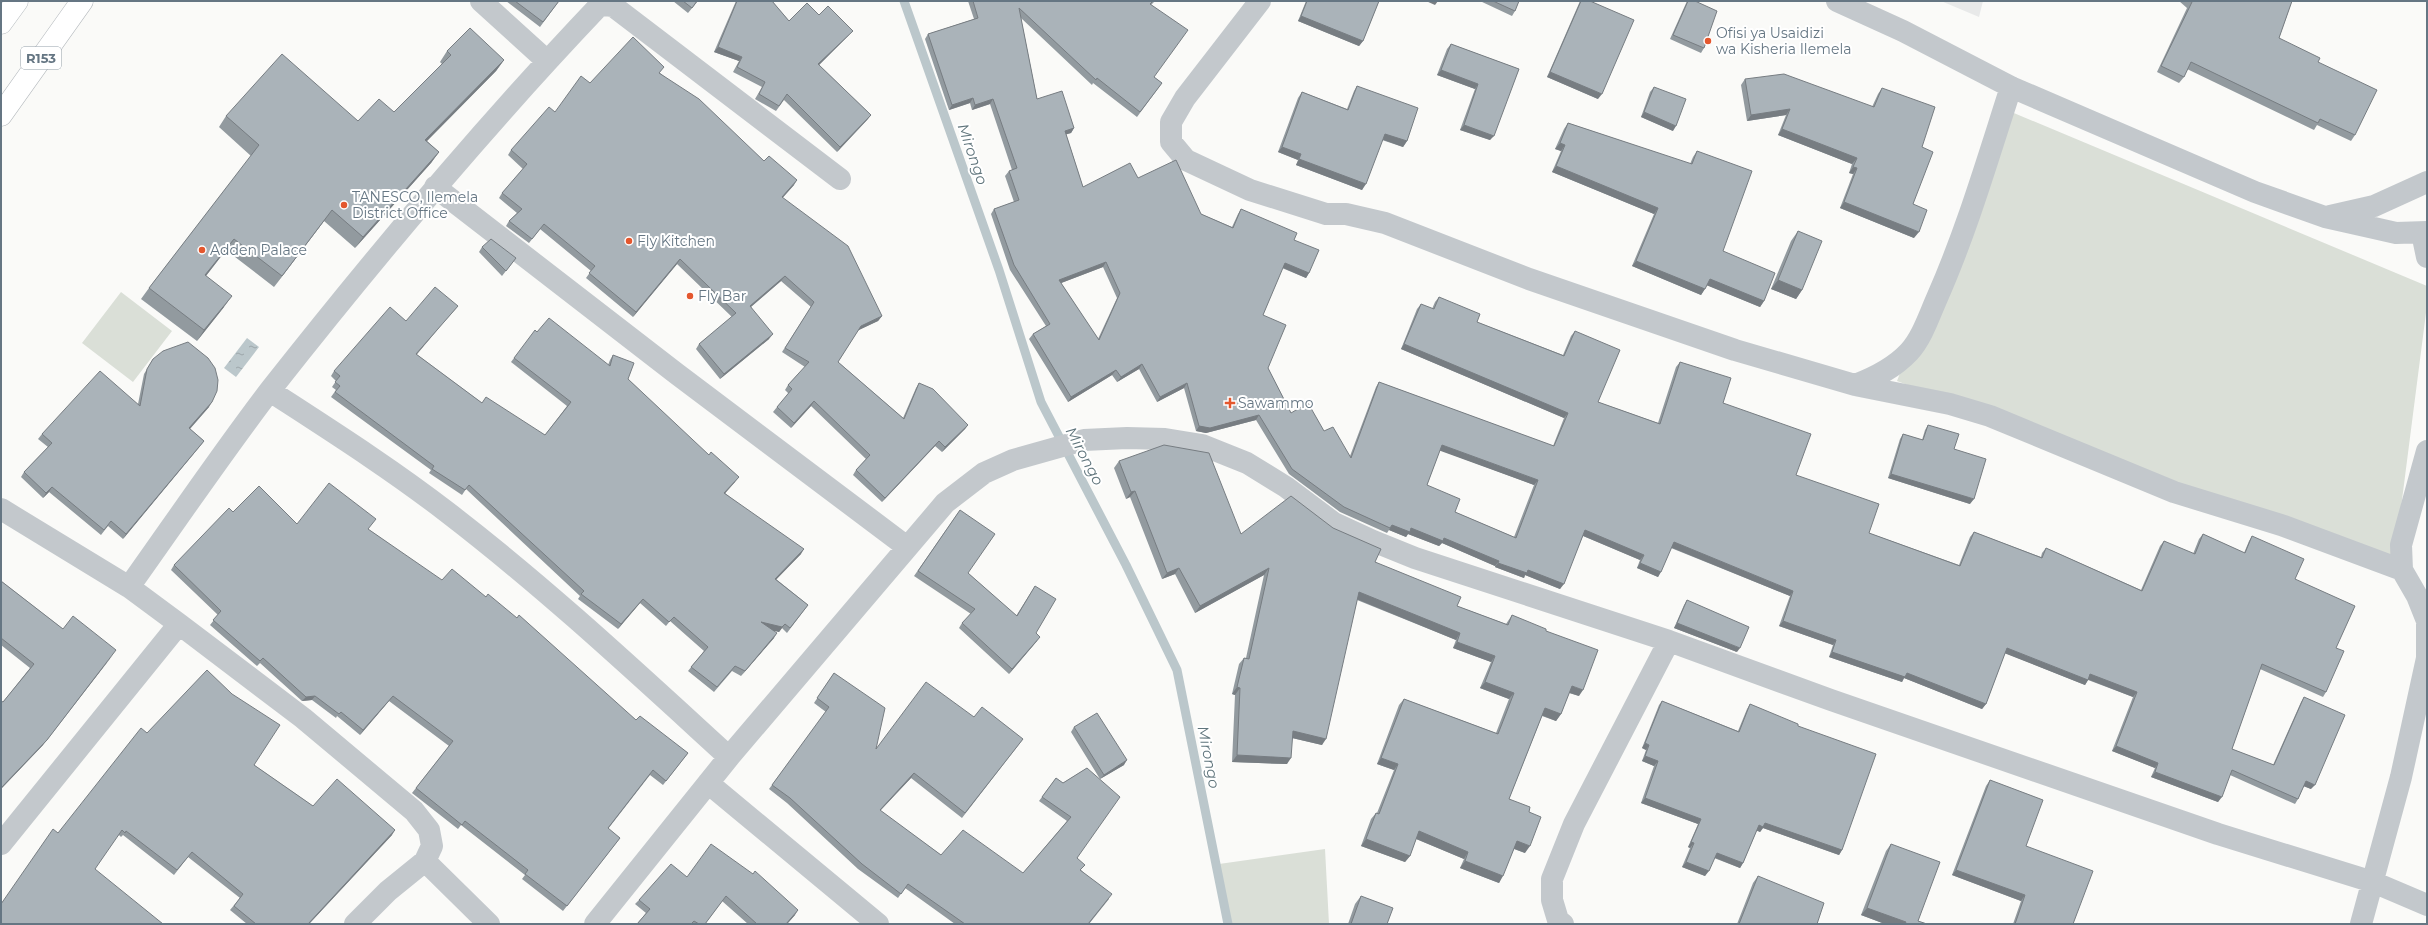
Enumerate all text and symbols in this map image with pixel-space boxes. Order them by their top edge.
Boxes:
place label: Ofisi ya Usaidizi wa Kisheria Ilemela [1716,24,1851,58]
marker: Ofisi ya Usaidizi wa Kisheria Ilemela [1703,36,1713,46]
road number: R153 [21,47,61,69]
water label: Mirongo [954,121,992,187]
place label: TANESCO, Ilemela District Office [352,188,478,222]
marker: TANESCO, Ilemela District Office [339,200,349,210]
place label: Fly Kitchen [637,232,715,250]
marker: Fly Kitchen [624,236,634,246]
place label: Adden Palace [210,241,307,259]
marker: Adden Palace [197,245,207,255]
place label: Fly Bar [698,287,747,305]
marker: Fly Bar [685,291,695,301]
place label: Sawammo [1238,394,1314,412]
marker: Sawammo [1225,398,1235,408]
water label: Mirongo [1062,424,1108,488]
water label: Mirongo [1194,724,1224,790]

